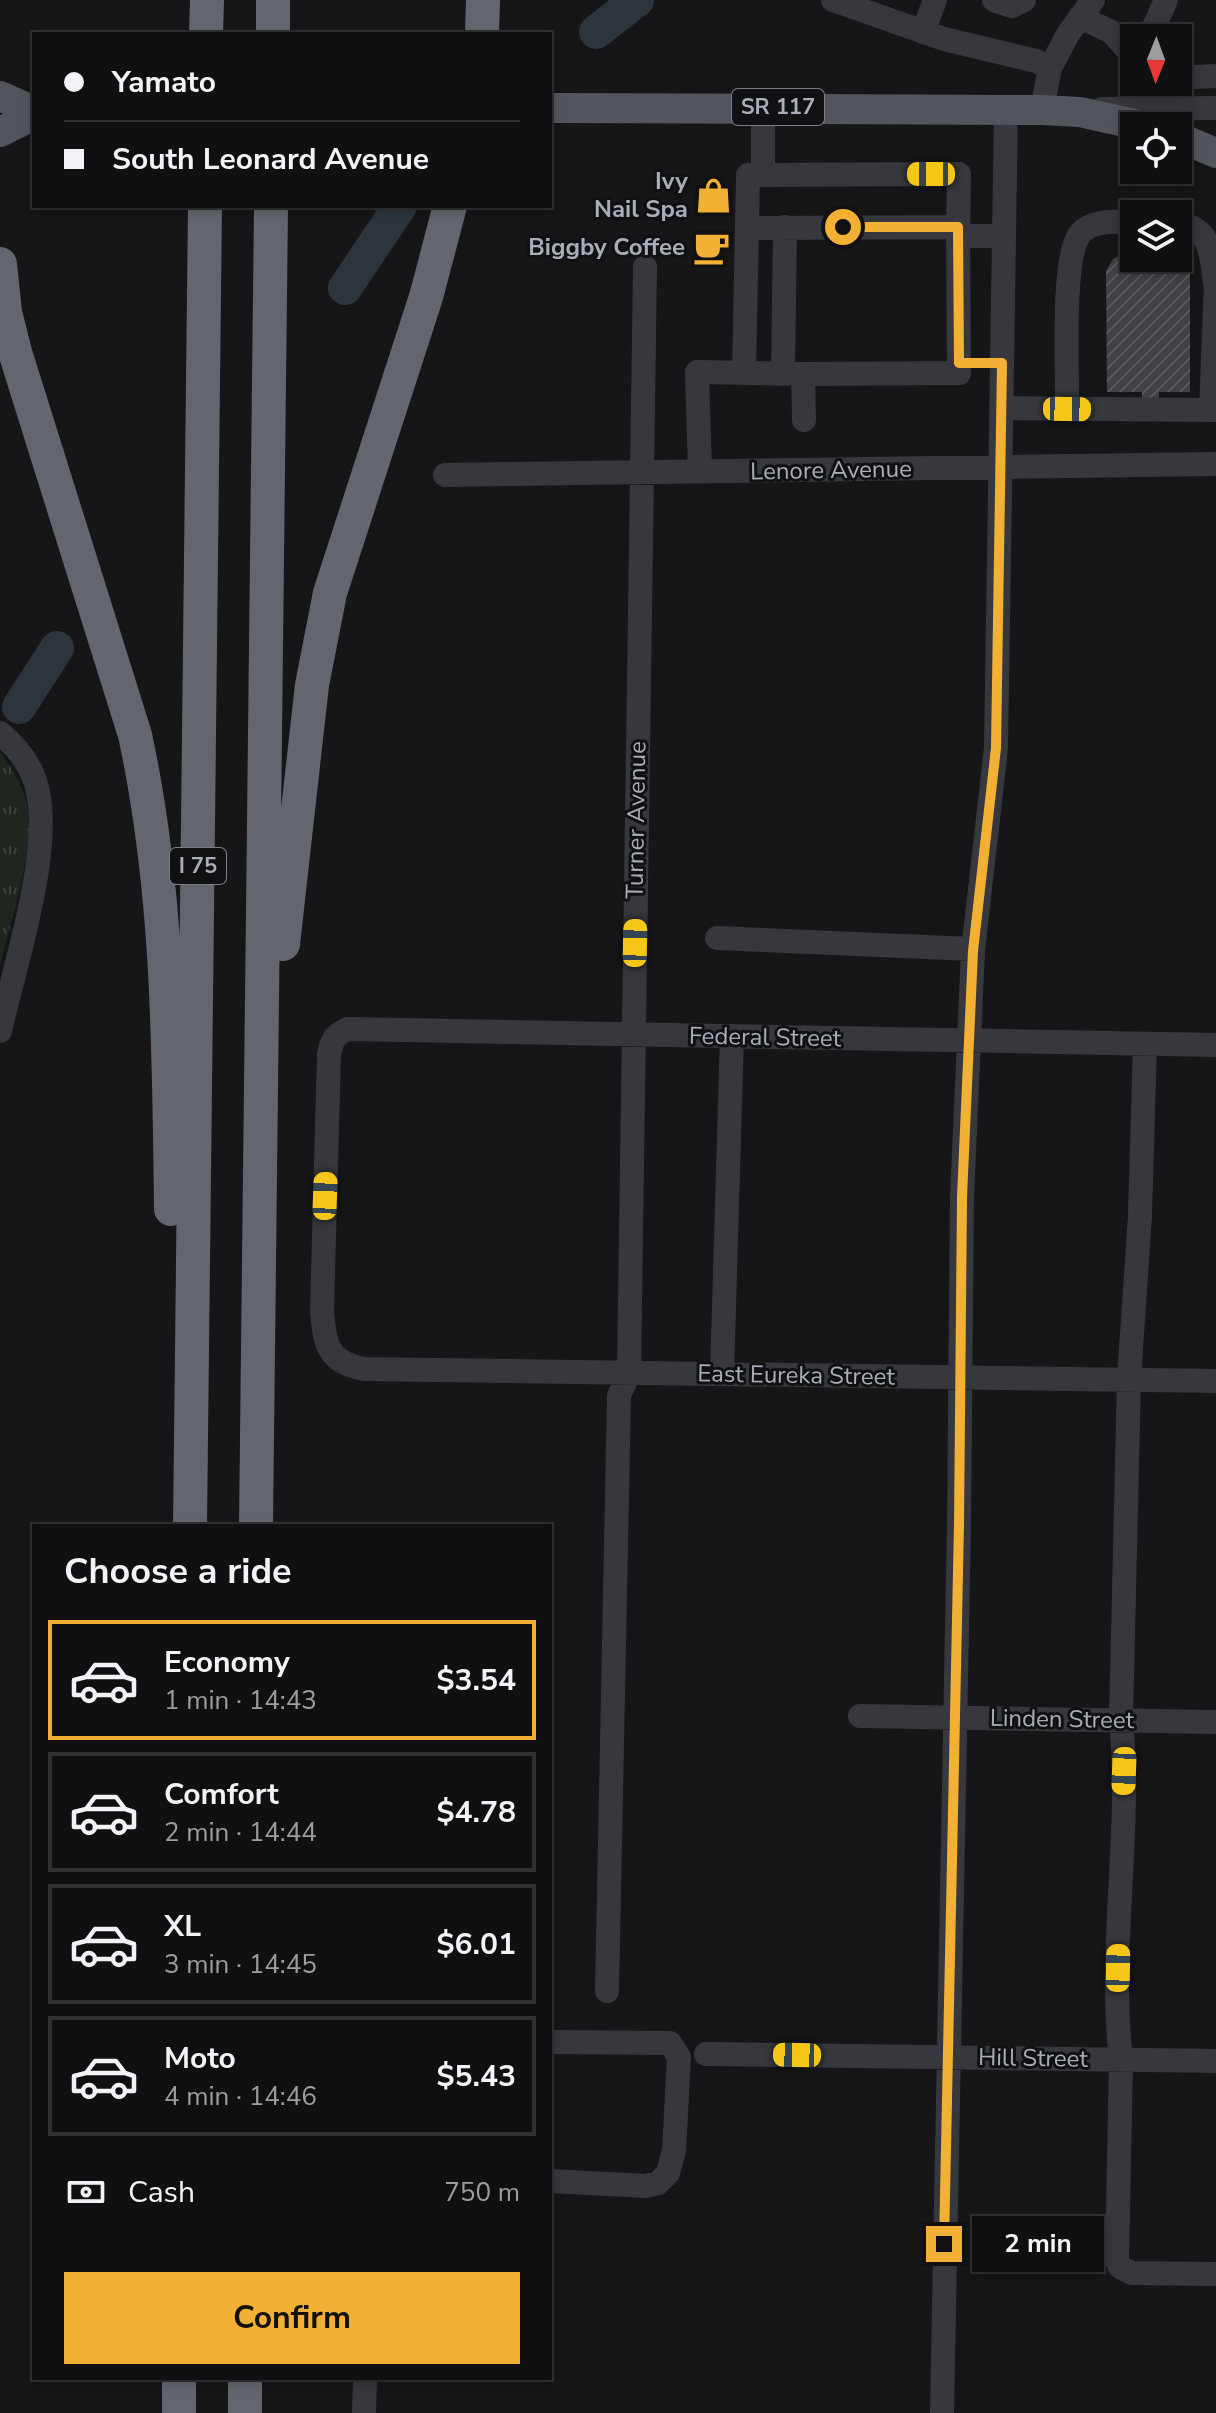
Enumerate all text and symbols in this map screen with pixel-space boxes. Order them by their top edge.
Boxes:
north arrow [1120,24,1192,96]
map controls [1120,24,1192,272]
text: Yamato [112,62,216,103]
road number: SR 117 [732,89,824,125]
button: locate [1120,112,1192,184]
text: South Leonard Avenue [112,139,429,180]
car [907,162,955,186]
place label: Ivy Nail Spa [594,165,688,225]
shop icon: Ivy Nail Spa [695,176,733,214]
button: layers [1120,200,1192,272]
route start [825,209,861,245]
cafe icon: Biggby Coffee [692,228,730,266]
place label: Biggby Coffee [528,231,685,263]
car [1043,397,1091,421]
street label: Lenore Avenue [750,453,912,487]
street label: Turner Avenue [619,741,653,899]
road number: I 75 [170,848,226,884]
car [623,919,647,967]
street label: Federal Street [689,1020,842,1054]
car [312,1172,338,1220]
street label: East Eureka Street [697,1357,896,1393]
text: Choose a ride [64,1547,292,1596]
text: Economy [164,1642,290,1683]
icon: car [68,1644,140,1716]
text: $3.54 [437,1660,516,1701]
text: 1 min · 14:43 [164,1683,317,1718]
street label: Linden Street [990,1702,1135,1736]
car [1111,1747,1137,1795]
text: Comfort [164,1774,279,1815]
icon: car [68,1776,140,1848]
text: $4.78 [437,1792,516,1833]
text: 2 min · 14:44 [164,1815,317,1850]
text: XL [164,1906,201,1947]
icon: car [68,1908,140,1980]
text: $6.01 [437,1924,516,1965]
car [1106,1944,1130,1992]
text: 3 min · 14:45 [164,1947,317,1982]
text: Moto [164,2038,236,2079]
icon: car [68,2040,140,2112]
street label: Hill Street [978,2041,1089,2075]
car [773,2043,821,2067]
text: $5.43 [437,2056,516,2097]
text: 4 min · 14:46 [164,2079,317,2114]
icon: cash [64,2170,108,2214]
text: Cash [128,2172,195,2213]
text: 750 m [444,2175,520,2210]
callout: 2 min [972,2216,1104,2272]
route end [926,2226,962,2262]
text: 2 min [1004,2226,1072,2261]
button: Confirm [64,2272,520,2364]

